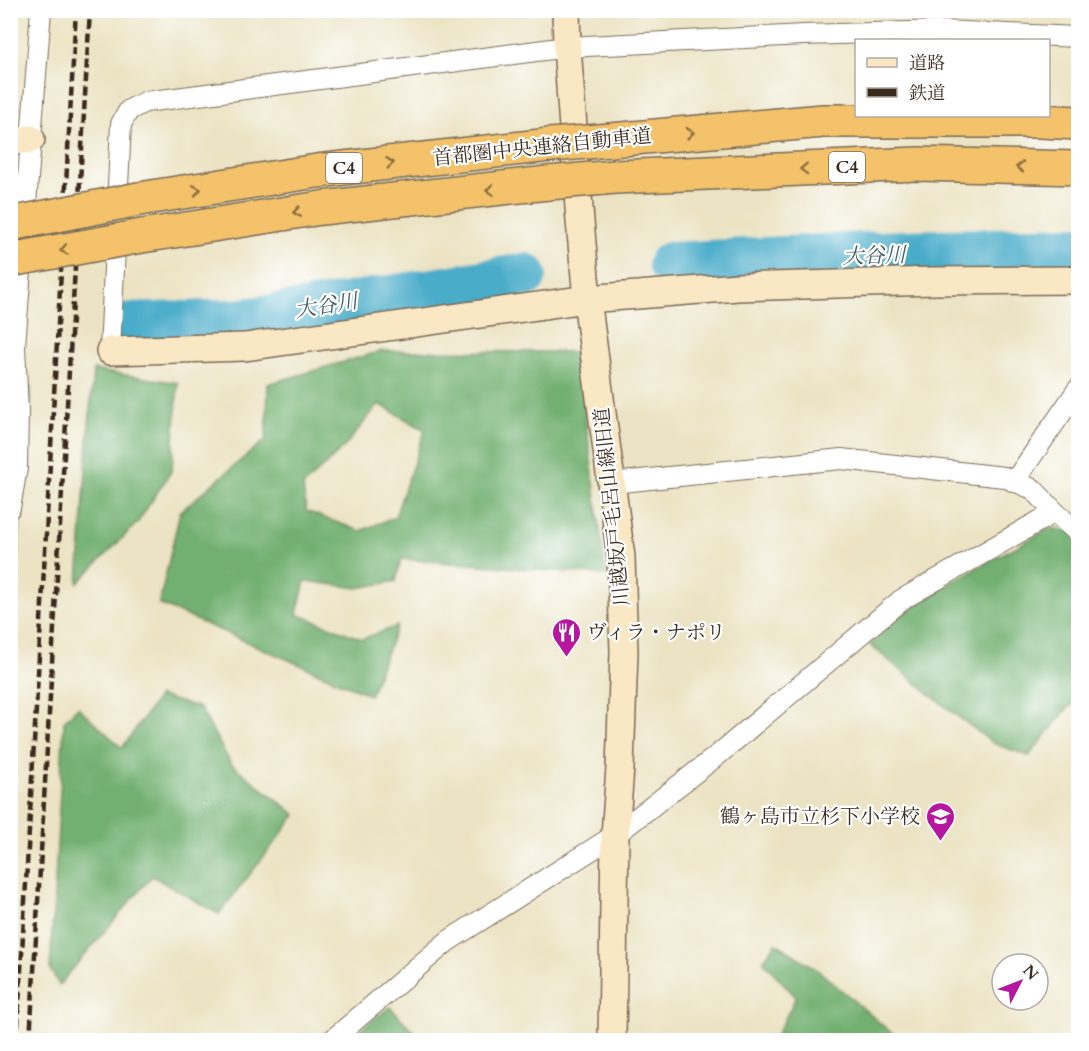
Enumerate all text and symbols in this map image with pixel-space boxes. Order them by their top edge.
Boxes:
legend [855,39,1050,117]
text: 道路 [909,51,945,76]
text: 鉄道 [909,81,945,106]
street label: 首都圏中央連絡自動車道 [431,122,653,172]
one-way arrow [686,126,695,139]
road number: C4 [829,152,865,182]
road number: C4 [326,153,362,183]
one-way arrow [386,157,395,170]
one-way arrow [1016,160,1025,173]
one-way arrow [800,163,809,175]
one-way arrow [486,183,495,195]
one-way arrow [192,184,202,197]
one-way arrow [292,205,301,217]
water label: 大谷川 [842,240,908,272]
one-way arrow [59,243,69,256]
water label: 大谷川 [293,286,361,325]
street label: 川越坂戸毛呂山線旧道 [588,406,636,608]
restaurant icon: ヴィラ・ナポリ [550,616,582,658]
place label: ヴィラ・ナポリ [587,619,726,646]
school or university icon: 鶴ヶ島市立杉下小学校 [925,800,957,842]
place label: 鶴ヶ島市立杉下小学校 [720,803,920,830]
north arrow [990,952,1050,1012]
text: N [1018,960,1043,985]

